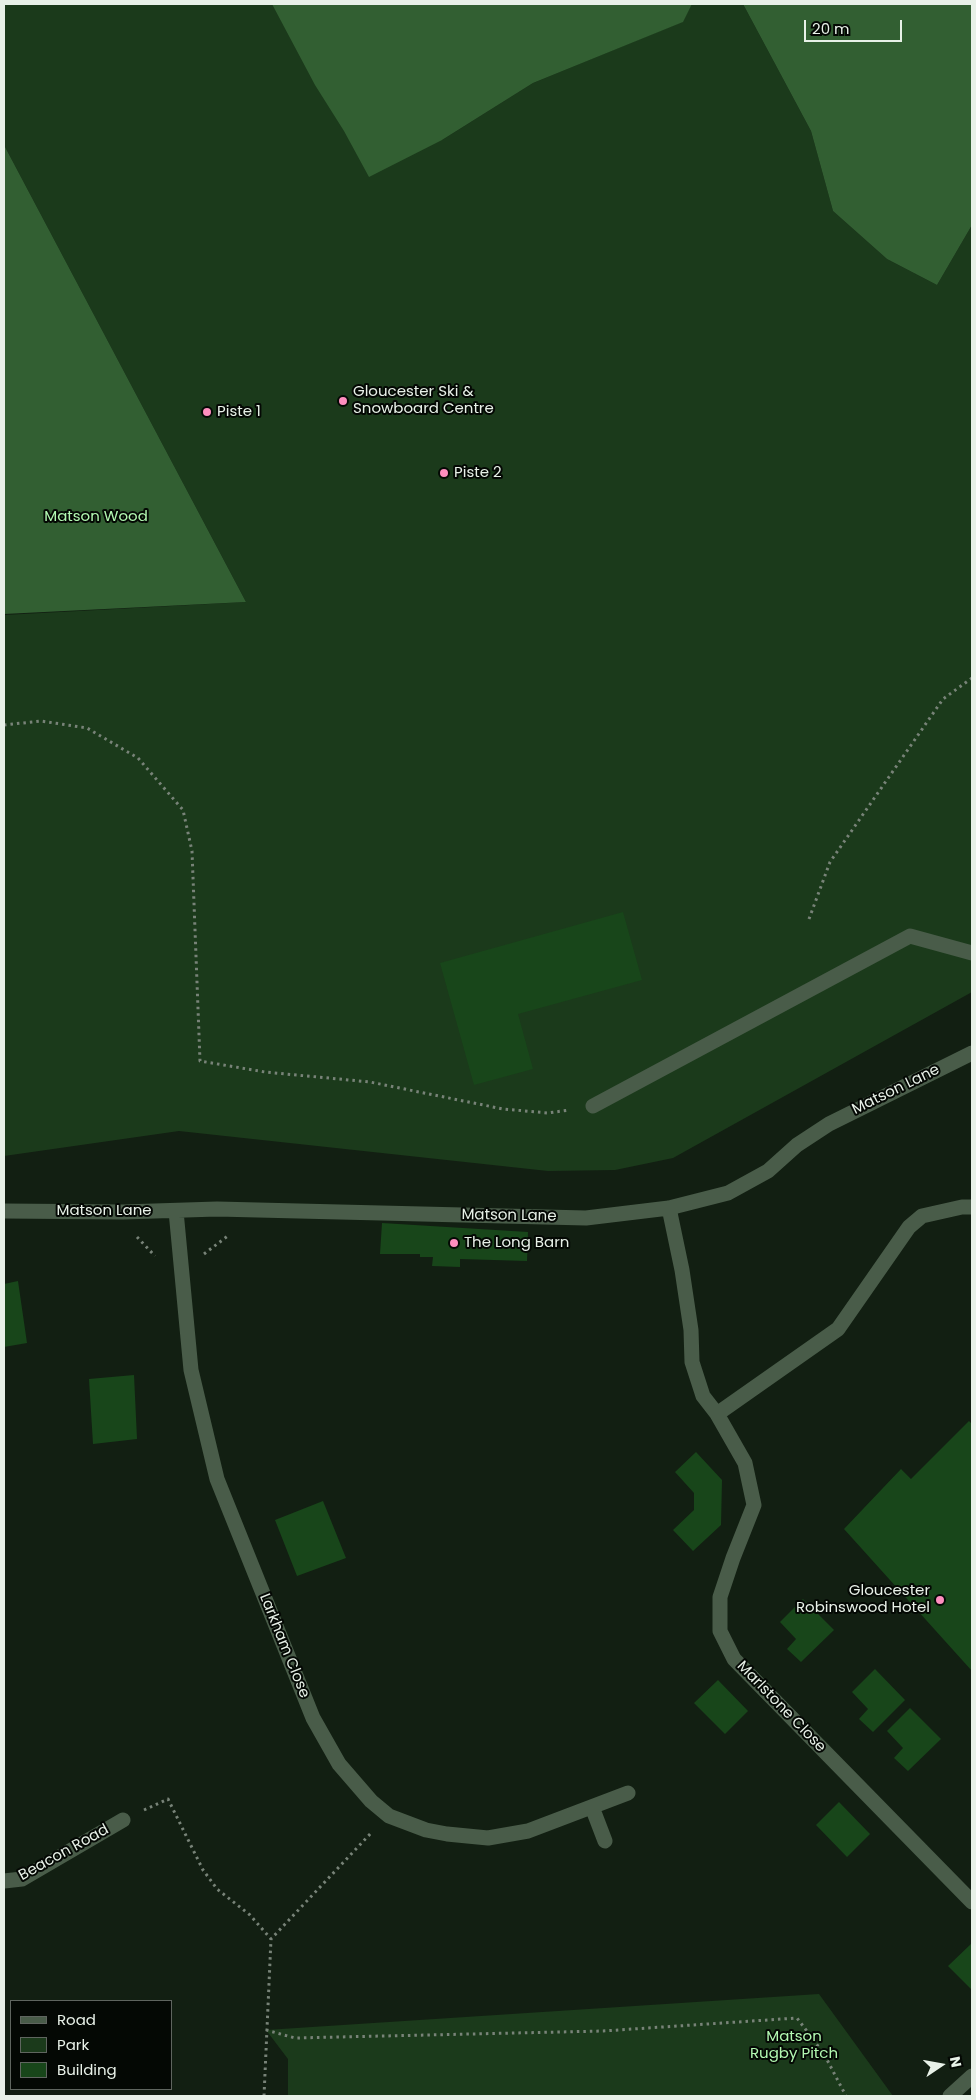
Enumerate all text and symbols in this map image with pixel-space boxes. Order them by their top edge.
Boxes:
scale bar [806,10,904,42]
text: 20 m [812,18,850,39]
place label: Gloucester Ski & Snowboard Centre [353,383,494,418]
marker: Gloucester Ski & Snowboard Centre [337,395,349,407]
place label: Piste 1 [217,403,261,421]
marker: Piste 1 [201,406,213,418]
place label: Piste 2 [454,464,502,482]
marker: Piste 2 [438,467,450,479]
park label: Matson Wood [44,508,148,526]
street label: Matson Lane [849,1061,943,1119]
street label: Matson Lane [56,1202,152,1220]
street label: Matson Lane [461,1206,557,1226]
place label: The Long Barn [464,1234,569,1252]
marker: The Long Barn [448,1237,460,1249]
place label: Gloucester Robinswood Hotel [796,1582,930,1617]
street label: Larkham Close [255,1591,313,1701]
marker: Gloucester Robinswood Hotel [934,1594,946,1606]
street label: Marlstone Close [733,1658,829,1756]
street label: Beacon Road [16,1821,112,1885]
legend [10,2000,172,2090]
text: Road [57,2009,96,2030]
park label: Matson Rugby Pitch [750,2028,838,2063]
text: Park [57,2034,89,2055]
north arrow [916,2040,966,2090]
text: N [945,2055,967,2069]
text: Building [57,2059,117,2080]

